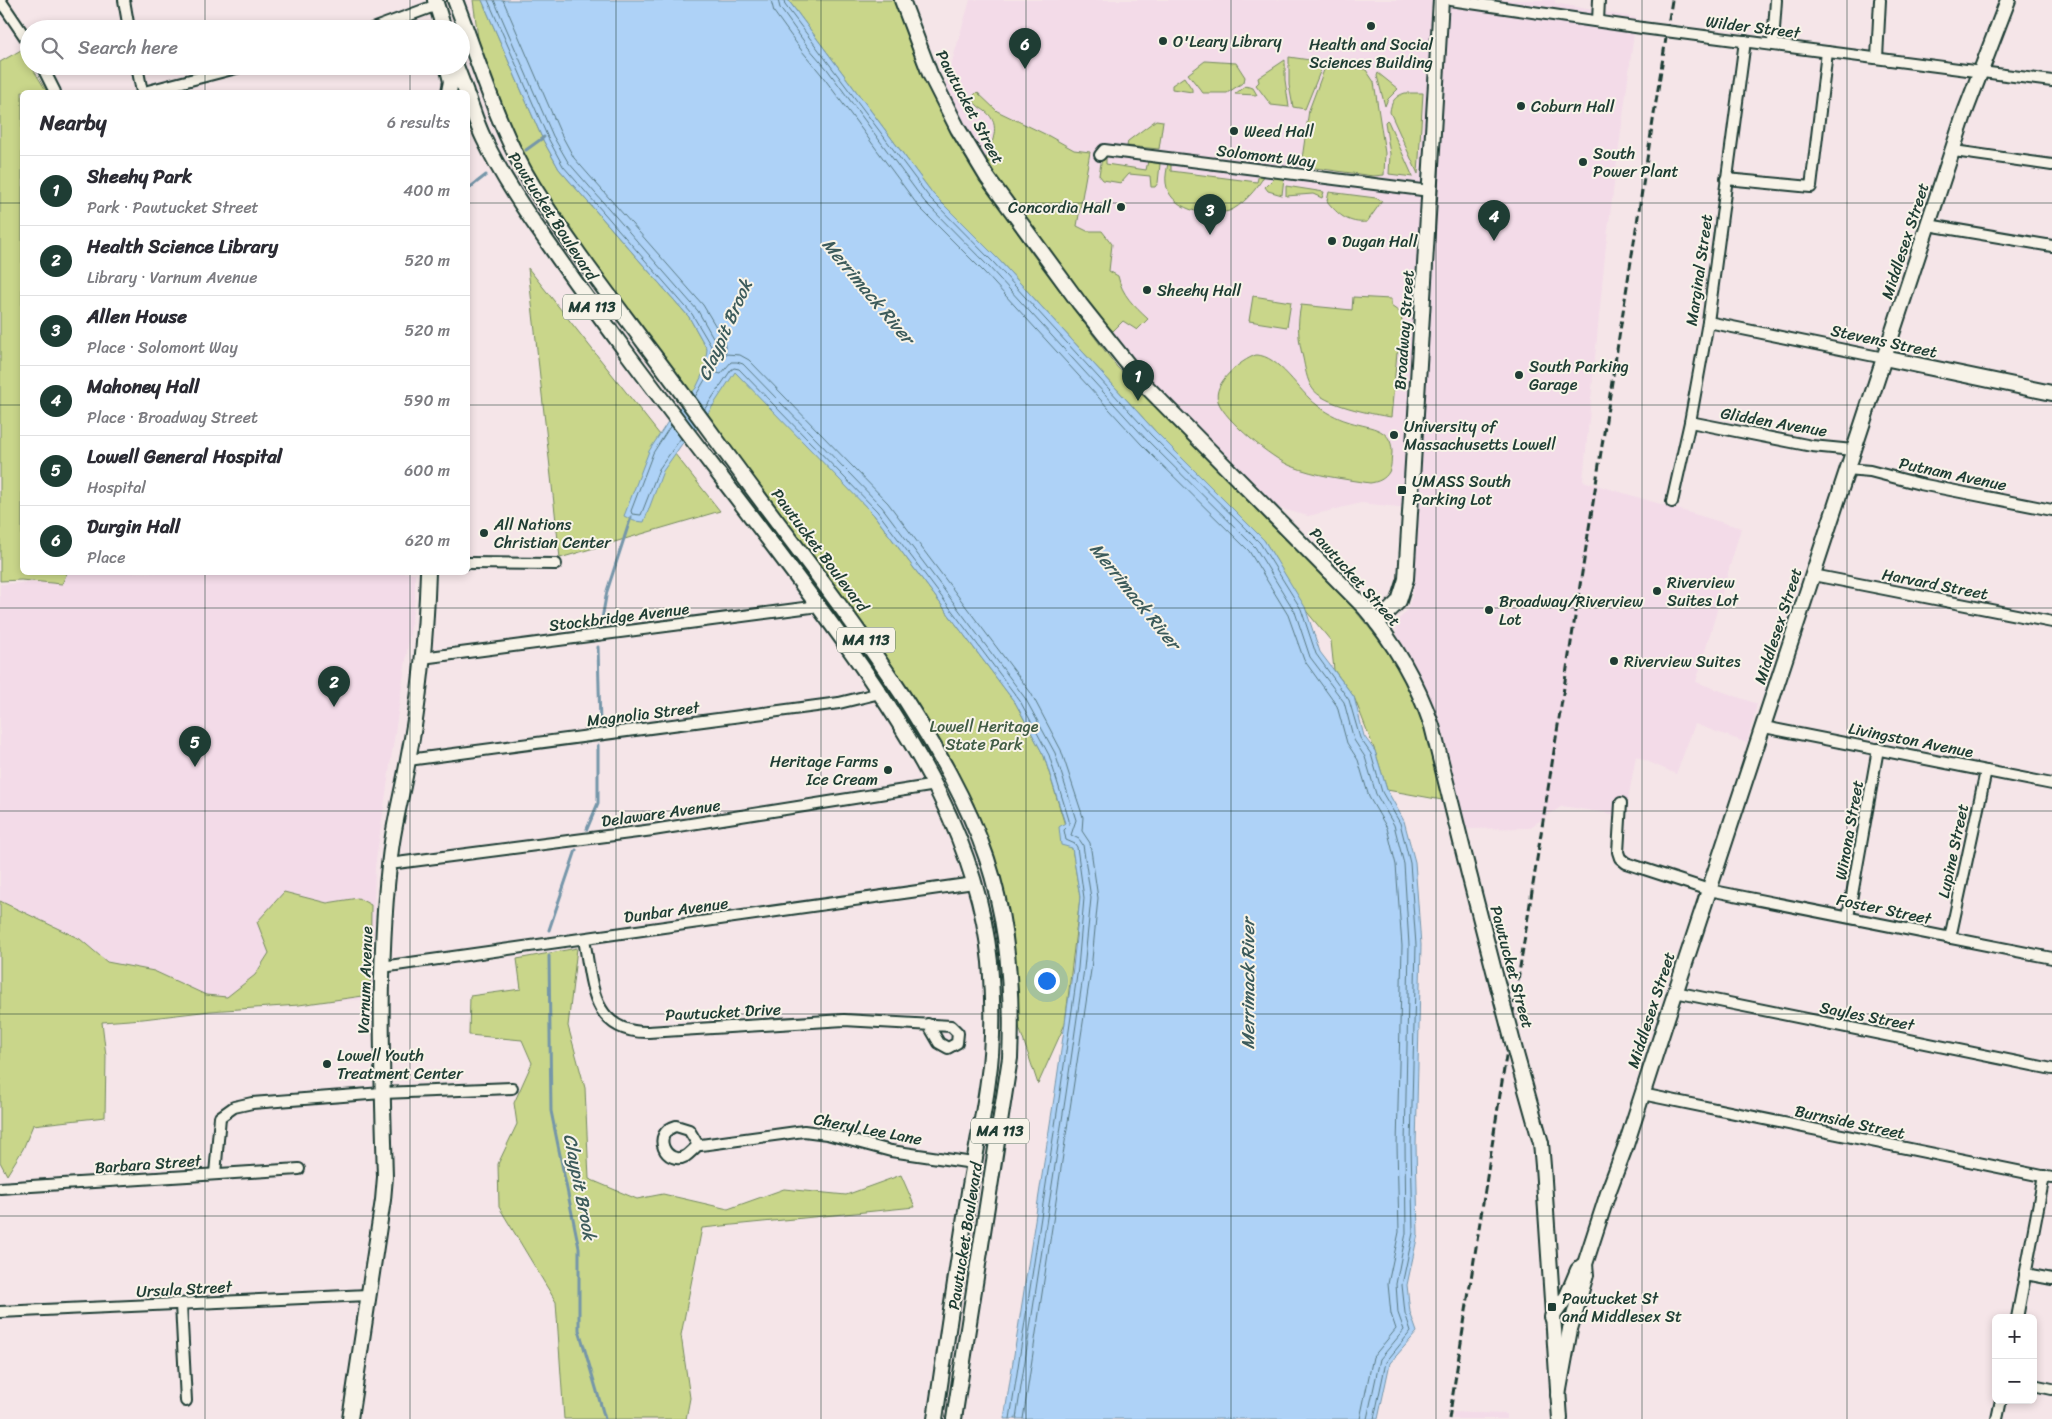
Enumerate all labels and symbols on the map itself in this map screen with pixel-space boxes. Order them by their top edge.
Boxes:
street label: Wilder Street [1704,7,1802,47]
marker: Health and Social Sciences Building [1365,20,1377,32]
place label: O'Leary Library [1173,27,1283,56]
pin: 6 [1009,28,1041,69]
place label: Health and Social Sciences Building [1309,30,1433,77]
marker: O'Leary Library [1157,35,1169,47]
street label: Pawtucket Street [928,44,1012,170]
place label: Coburn Hall [1531,92,1615,121]
marker: Coburn Hall [1515,100,1527,112]
place label: Weed Hall [1244,117,1314,146]
marker: Weed Hall [1228,125,1240,137]
street label: Solomont Way [1215,136,1318,177]
place label: South Power Plant [1593,139,1678,186]
street label: Pawtucket Boulevard [500,146,607,288]
marker: South Power Plant [1577,156,1589,168]
street label: Middlesex Street [1873,179,1937,303]
place label: Concordia Hall [1008,193,1111,222]
pin: 3 [1194,194,1226,235]
pin: 4 [1478,200,1510,241]
marker: Concordia Hall [1115,201,1127,213]
street label: Marginal Street [1677,212,1721,328]
place label: Dugan Hall [1342,227,1418,256]
water label: Merrimack River [814,231,925,354]
marker: Dugan Hall [1326,235,1338,247]
street label: Broadway Street [1385,269,1423,391]
water label: Claypit Brook [688,273,762,386]
place label: Sheehy Hall [1157,276,1242,305]
marker: Sheehy Hall [1141,284,1153,296]
road number: MA 113 [563,294,621,320]
street label: Stevens Street [1828,316,1940,366]
place label: South Parking Garage [1529,352,1629,399]
pin: 1 [1122,360,1154,401]
marker: South Parking Garage [1513,369,1525,381]
street label: Glidden Avenue [1718,398,1830,446]
place label: University of Massachusetts Lowell [1404,412,1556,459]
marker: University of Massachusetts Lowell [1388,429,1400,441]
street label: Putnam Avenue [1896,448,2010,500]
place label: UMASS South Parking Lot [1412,467,1511,514]
street label: Pawtucket Boulevard [764,482,877,620]
marker: UMASS South Parking Lot [1396,484,1408,496]
place label: All Nations Christian Center [493,510,612,557]
street label: Pawtucket Street [1302,520,1408,634]
marker: All Nations Christian Center [478,527,490,539]
water label: Merrimack River [1081,535,1191,660]
street label: Harvard Street [1879,560,1991,608]
street label: Middlesex Street [1746,564,1810,688]
place label: Riverview Suites Lot [1667,568,1739,615]
marker: Riverview Suites Lot [1651,585,1663,597]
place label: Broadway/Riverview Lot [1499,587,1644,634]
street label: Stockbridge Avenue [547,594,691,640]
marker: Broadway/Riverview Lot [1483,604,1495,616]
road number: MA 113 [837,628,895,652]
place label: Riverview Suites [1624,647,1741,676]
marker: Riverview Suites [1608,655,1620,667]
pin: 2 [318,666,350,707]
street label: Magnolia Street [585,693,701,735]
park label: Lowell Heritage State Park [930,712,1039,759]
street label: Livingston Avenue [1846,714,1976,766]
pin: 5 [179,726,211,767]
place label: Heritage Farms Ice Cream [770,747,878,794]
marker: Heritage Farms Ice Cream [882,764,894,776]
street label: Winona Street [1826,778,1872,882]
street label: Delaware Avenue [600,790,722,836]
street label: Lupine Street [1929,801,1977,901]
street label: Foster Street [1834,885,1935,933]
street label: Dunbar Avenue [622,888,730,932]
street label: Pawtucket Street [1482,902,1542,1032]
water label: Merrimack River [1232,915,1264,1049]
street label: Varnum Avenue [349,926,381,1034]
street label: Middlesex Street [1619,948,1683,1072]
your location [1034,968,1060,994]
street label: Sayles Street [1817,993,1917,1039]
street label: Pawtucket Drive [664,994,782,1030]
place label: Lowell Youth Treatment Center [337,1041,464,1088]
marker: Lowell Youth Treatment Center [321,1058,333,1070]
street label: Burnside Street [1792,1096,1908,1148]
street label: Cheryl Lee Lane [811,1104,925,1154]
road number: MA 113 [971,1118,1029,1144]
water label: Claypit Brook [554,1131,606,1245]
street label: Barbara Street [94,1146,203,1182]
street label: Pawtucket Boulevard [939,1158,991,1312]
street label: Ursula Street [135,1272,233,1306]
place label: Pawtucket St and Middlesex St [1562,1284,1682,1331]
marker: Pawtucket St and Middlesex St [1546,1301,1558,1313]

